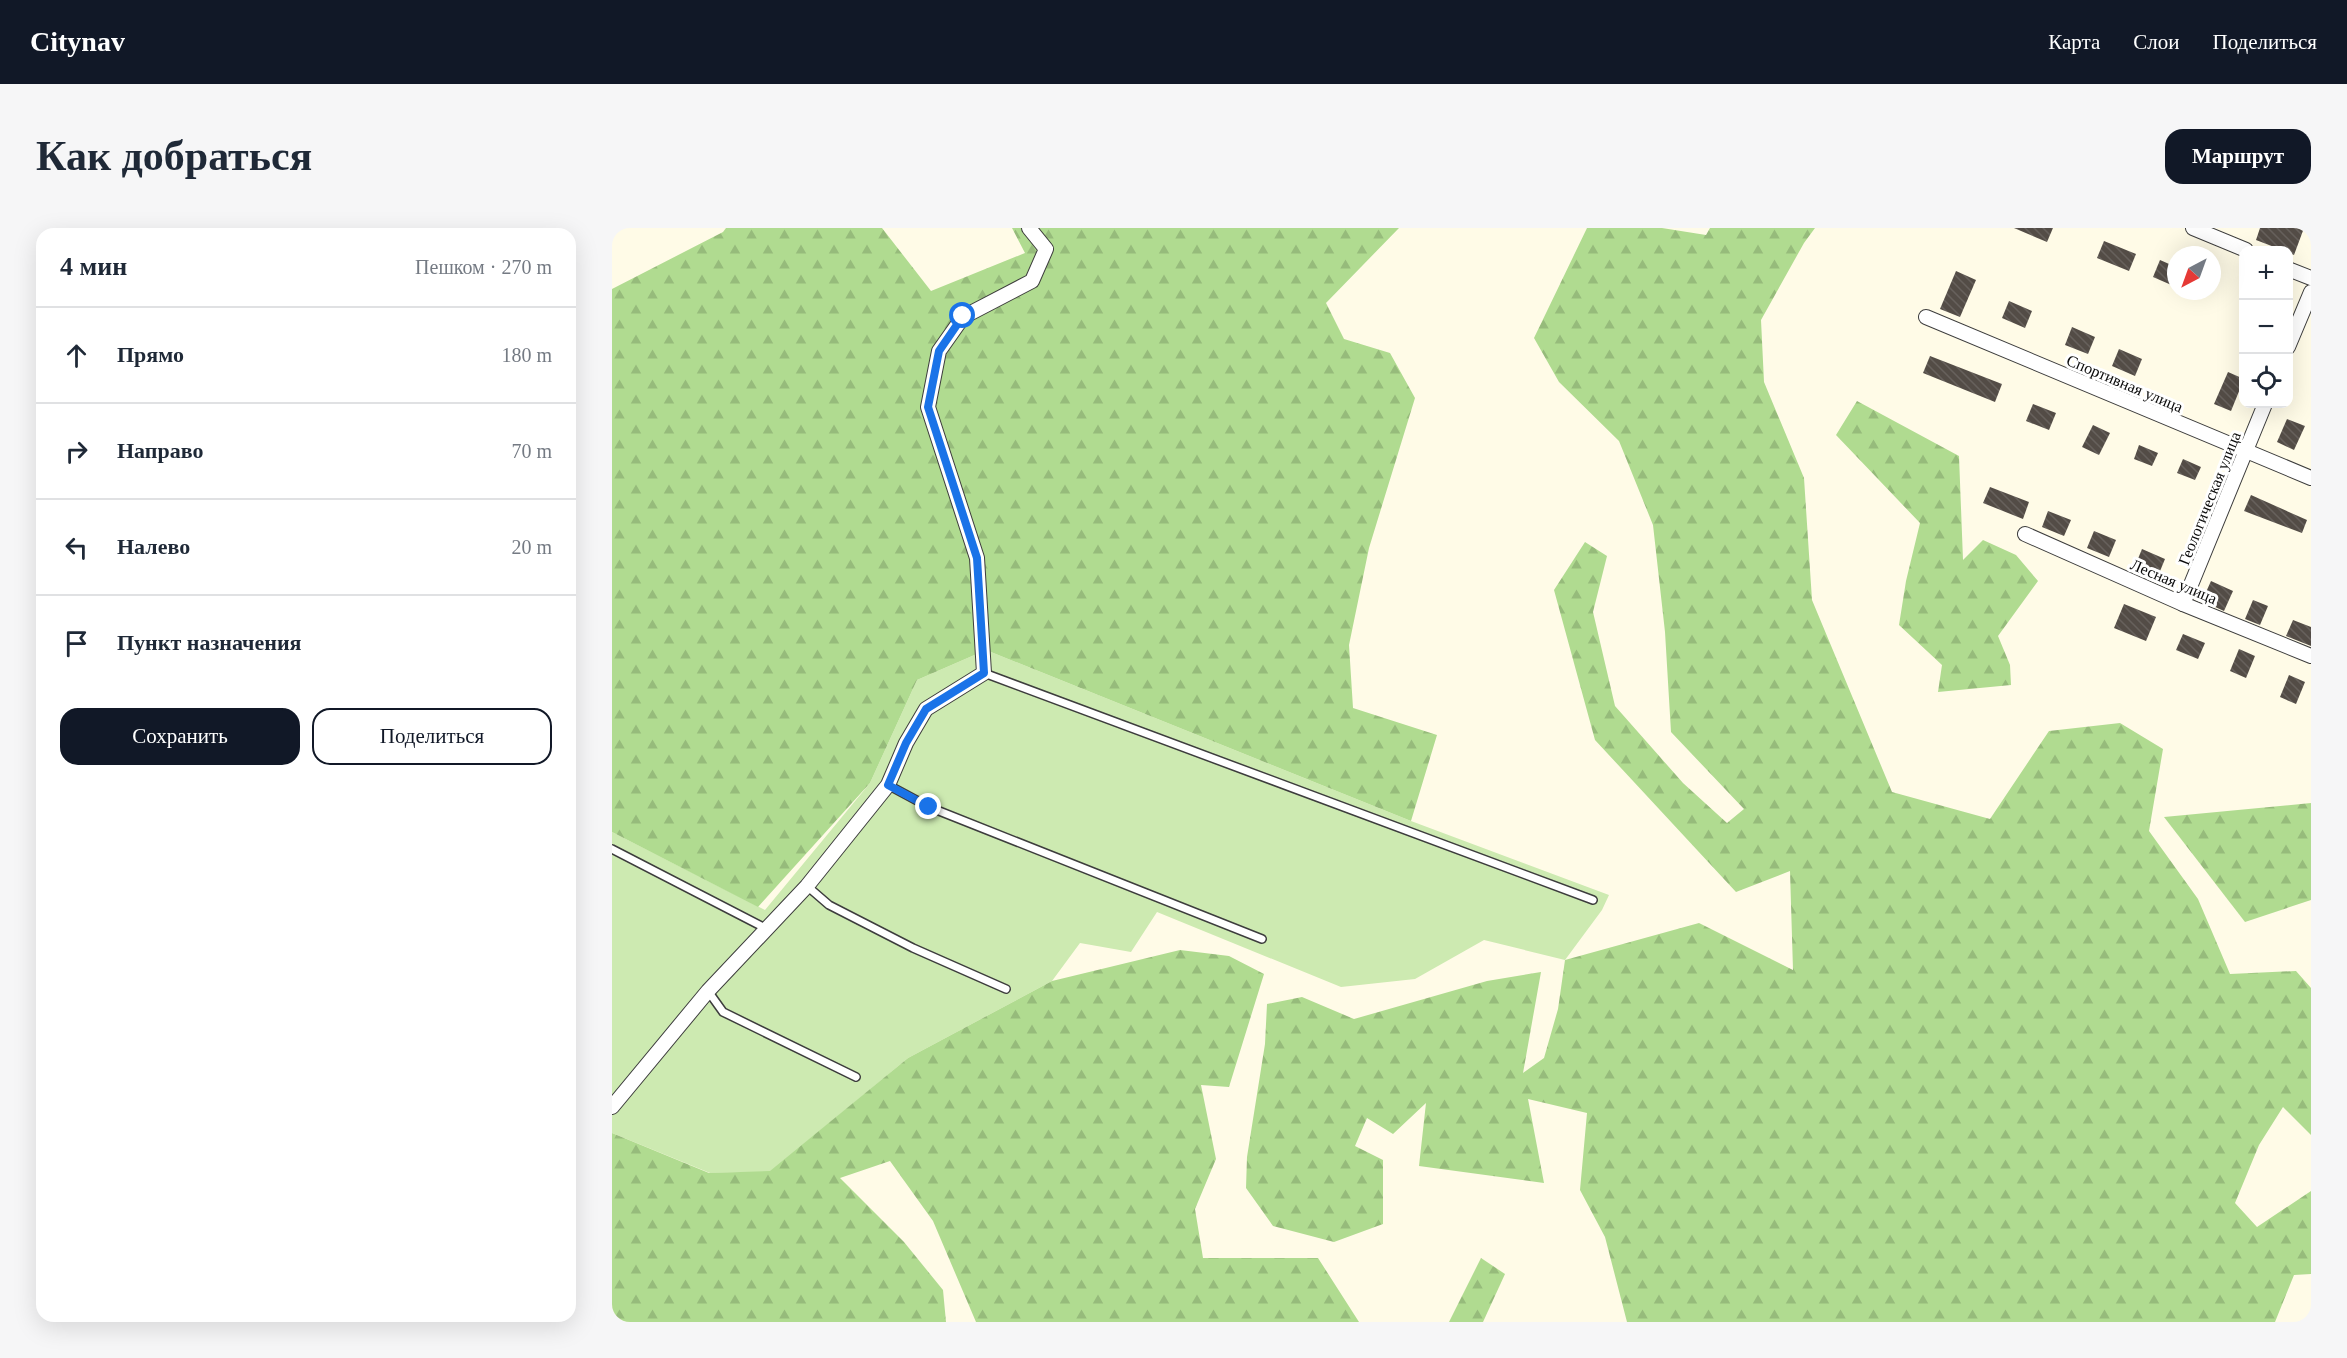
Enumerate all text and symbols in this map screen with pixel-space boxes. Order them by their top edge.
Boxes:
text: Citynav [30,26,125,57]
text: Карта [2048,30,2100,54]
text: Слои [2133,30,2179,54]
text: Поделиться [2212,30,2317,54]
button: Маршрут [2165,129,2311,184]
text: Как добраться [36,133,312,179]
north arrow [2167,246,2221,300]
map controls [2239,246,2293,408]
button: + [2239,246,2293,300]
text: 4 мин [60,252,127,281]
text: Пешком · 270 m [415,256,552,278]
button: − [2239,300,2293,354]
route start [949,302,975,328]
icon: ahead [60,339,93,372]
text: Прямо [117,342,184,367]
text: 180 m [501,344,552,366]
street label: Спортивная улица [2064,351,2186,417]
button: locate [2239,354,2293,408]
street label: Геологическая улица [2175,429,2245,568]
icon: right [60,435,93,468]
text: Направо [117,438,203,463]
text: 70 m [511,440,552,462]
icon: left [60,531,93,564]
text: Налево [117,534,190,559]
text: 20 m [511,536,552,558]
street label: Лесная улица [2128,556,2219,608]
icon: arrive [60,627,93,660]
text: Пункт назначения [117,630,302,655]
button: Сохранить [60,708,300,765]
button: Поделиться [312,708,552,765]
route end [915,793,941,819]

